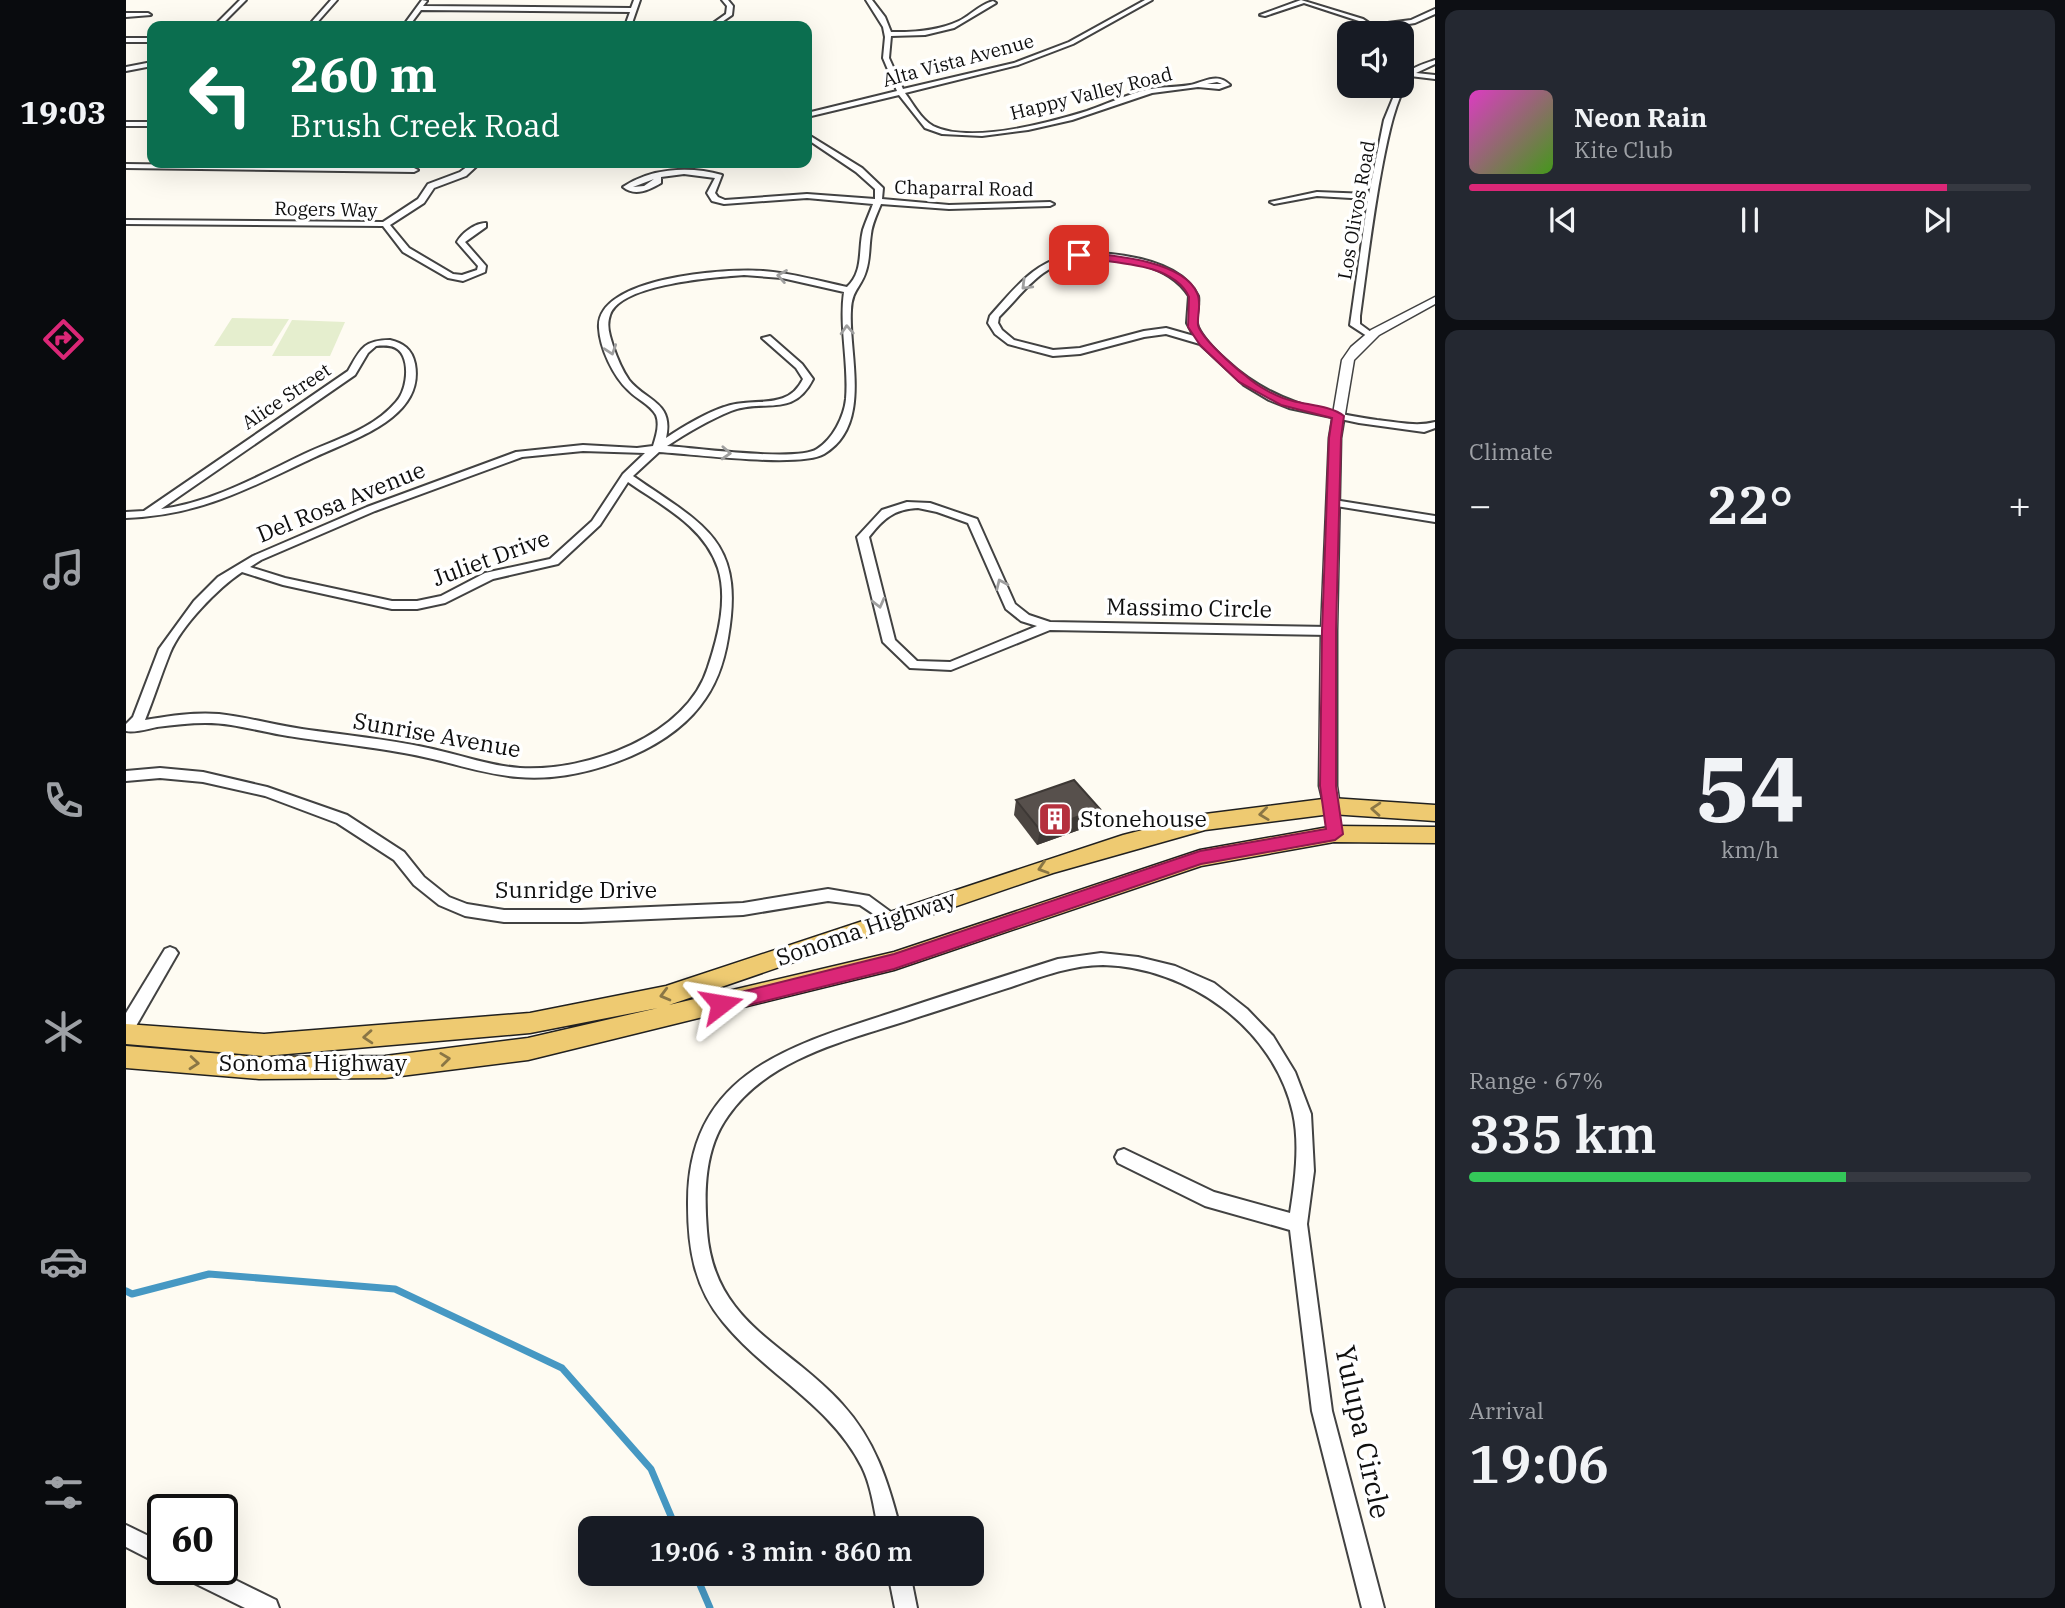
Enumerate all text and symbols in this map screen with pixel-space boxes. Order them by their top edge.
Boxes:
map controls [1337,21,1414,98]
button: sound [1337,21,1414,98]
street label: Alta Vista Avenue [880,28,1036,92]
text: 260 m [290,42,437,105]
icon: left [175,49,266,140]
street label: Happy Valley Road [1007,61,1175,125]
text: 19:03 [20,91,106,133]
text: Neon Rain [1574,100,1707,134]
text: Brush Creek Road [290,104,560,146]
text: Kite Club [1574,134,1673,164]
street label: Los Olivos Road [1332,139,1380,281]
street label: Chaparral Road [894,175,1034,201]
street label: Rogers Way [274,196,379,222]
icon: previous [1544,201,1582,239]
icon: pause [1731,201,1769,239]
icon: next [1918,201,1956,239]
pin [1049,225,1109,285]
icon: arrive [1060,236,1098,274]
one-way arrow [776,269,788,284]
one-way arrow [1022,277,1035,290]
icon: directions [39,315,88,364]
one-way arrow [840,324,855,335]
one-way arrow [603,344,617,356]
street label: Alice Street [237,357,335,434]
text: Climate [1469,436,1553,466]
one-way arrow [720,445,731,460]
street label: Del Rosa Avenue [252,454,429,548]
text: 22° [1707,471,1793,538]
text: − [1469,480,1492,529]
text: + [2008,480,2031,529]
street label: Juliet Drive [428,522,553,592]
icon: music [39,545,88,594]
one-way arrow [995,579,1009,591]
street label: Massimo Circle [1106,591,1272,623]
one-way arrow [871,597,885,609]
street label: Sunrise Avenue [351,705,523,764]
text: 54 [1695,729,1805,847]
icon: phone [39,776,88,825]
building icon: Stonehouse [1036,800,1074,838]
one-way arrow [1370,802,1381,817]
place label: Stonehouse [1080,803,1207,833]
one-way arrow [1258,807,1269,822]
text: km/h [1721,834,1779,864]
one-way arrow [1038,860,1050,874]
street label: Sunridge Drive [495,874,657,904]
street label: Sonoma Highway [772,882,960,972]
position arrow [684,967,758,1041]
one-way arrow [659,987,671,1001]
icon: climate [39,1007,88,1056]
one-way arrow [362,1029,373,1044]
street label: Sonoma Highway [219,1047,408,1077]
one-way arrow [440,1052,451,1067]
one-way arrow [189,1055,200,1070]
text: Range · 67% [1469,1065,1603,1095]
text: 335 km [1469,1100,1657,1167]
icon: car [39,1237,88,1286]
street label: Yulupa Circle [1327,1342,1400,1522]
text: Arrival [1469,1395,1544,1425]
text: 19:06 [1469,1430,1609,1497]
icon: filters [39,1468,88,1517]
speed limit sign: 60 [147,1494,238,1585]
text: 19:06 · 3 min · 860 m [650,1534,912,1568]

